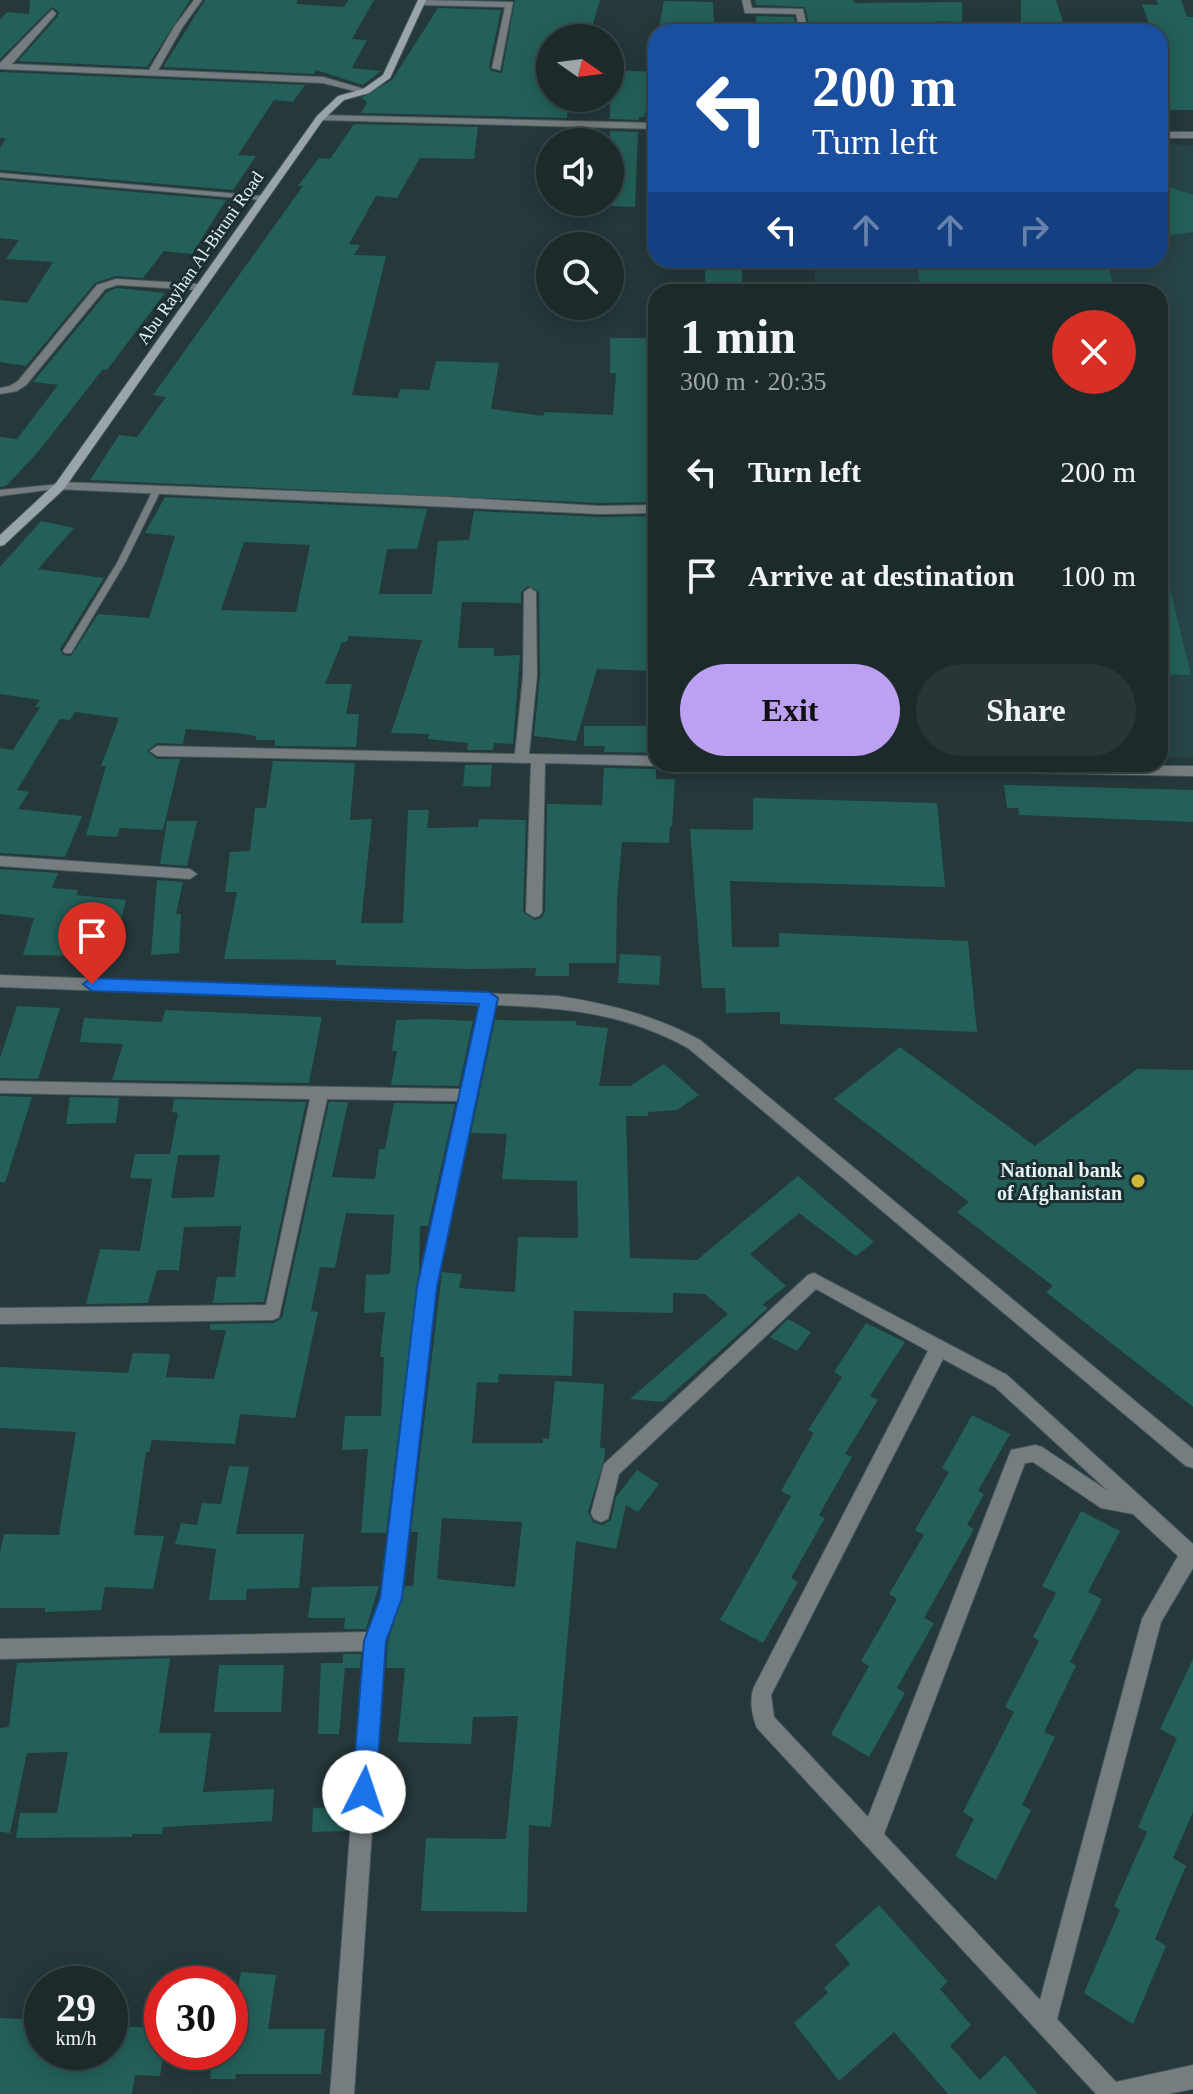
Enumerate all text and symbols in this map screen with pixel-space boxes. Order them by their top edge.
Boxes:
north arrow [536,24,624,112]
map controls [536,24,624,320]
icon: left [680,56,784,160]
text: 200 m [812,56,957,118]
text: Turn left [812,122,938,162]
button: sound [536,128,624,216]
street label: Abu Rayhan Al-Biruni Road [133,168,267,348]
icon: left [760,208,804,252]
icon: ahead [844,208,888,252]
icon: ahead [928,208,972,252]
icon: right [1012,208,1056,252]
button: search [536,232,624,320]
text: 1 min [680,310,796,363]
button: close [1052,310,1136,394]
text: 300 m · 20:35 [680,367,827,396]
icon: left [680,450,724,494]
text: Turn left [748,455,861,488]
text: 200 m [1060,455,1136,488]
icon: arrive [680,554,724,598]
text: Arrive at destination [748,559,1015,592]
text: 100 m [1060,559,1136,592]
button: Exit [680,664,900,756]
button: Share [916,664,1136,756]
pin [58,902,126,984]
icon: arrive [70,914,114,958]
place label: National bank of Afghanistan [997,1159,1123,1205]
marker: National bank of Afghanistan [1129,1172,1147,1190]
position arrow [322,1750,406,1834]
speed limit sign: 30 [144,1966,248,2070]
text: 29 [56,1985,96,2030]
text: km/h [55,2027,97,2049]

